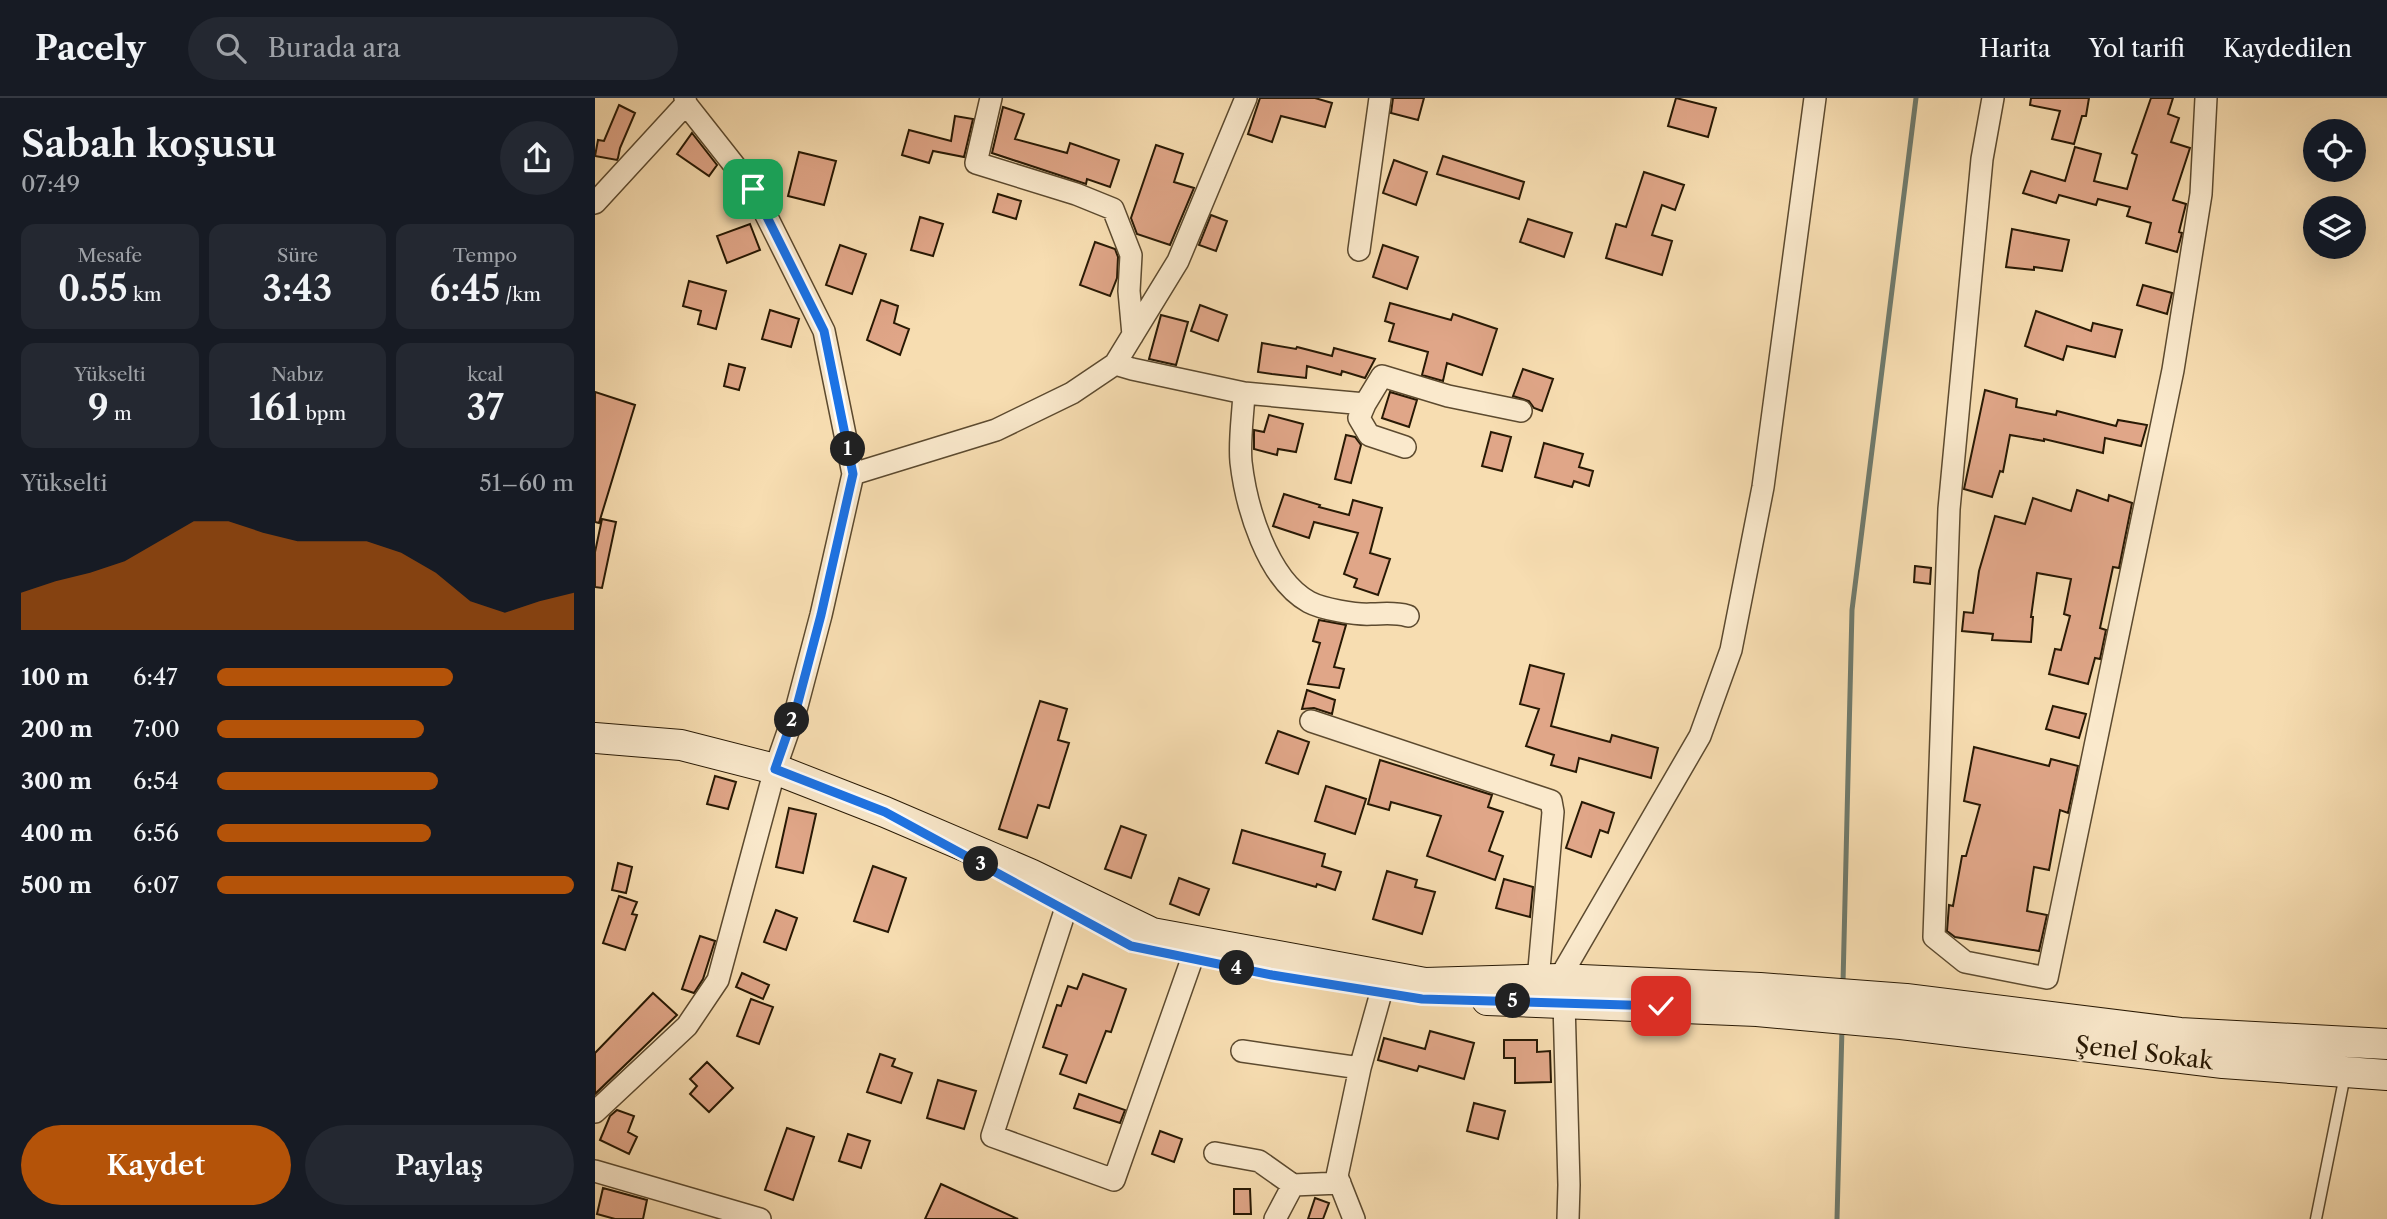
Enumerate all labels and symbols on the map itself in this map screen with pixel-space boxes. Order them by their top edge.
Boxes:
pin [723,159,783,219]
pin: 1 [831,432,865,466]
pin: 2 [775,702,809,738]
pin: 3 [963,846,999,882]
pin: 4 [1219,950,1255,986]
pin [1631,976,1691,1036]
pin: 5 [1495,984,1531,1018]
street label: Şenel Sokak [2073,1030,2216,1075]

